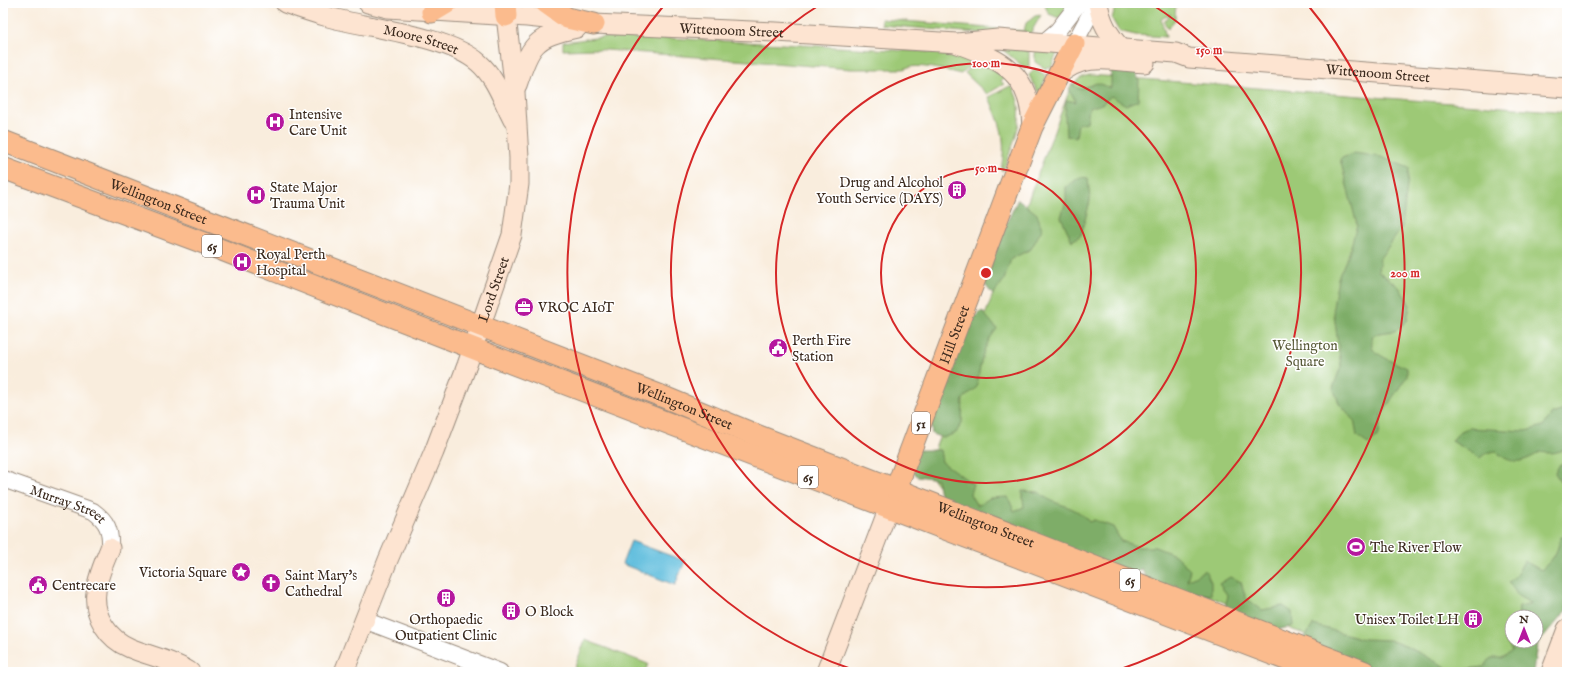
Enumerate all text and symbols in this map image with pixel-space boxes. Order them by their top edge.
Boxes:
street label: Wittenoom Street [679,20,784,42]
street label: Moore Street [382,21,462,59]
text: 150 m [1196,43,1223,58]
text: 100 m [972,56,1001,71]
street label: Wittenoom Street [1325,61,1431,87]
place label: Intensive Care Unit [289,106,347,140]
hospital icon: Intensive Care Unit [264,111,286,133]
text: 50 m [975,161,998,176]
place label: Drug and Alcohol Youth Service (DAYS) [816,174,943,208]
street label: Wellington Street [107,175,210,229]
place label: State Major Trauma Unit [270,179,345,213]
building icon: Drug and Alcohol Youth Service (DAYS) [946,179,968,201]
hospital icon: State Major Trauma Unit [245,184,267,206]
road number: 65 [202,235,222,257]
place label: Royal Perth Hospital [256,246,326,280]
hospital icon: Royal Perth Hospital [231,251,253,273]
street label: Lord Street [475,254,514,325]
centre of rings [979,266,993,280]
text: 200 m [1390,266,1420,281]
office icon: VROC AIoT [513,296,535,318]
place label: VROC AIoT [537,299,615,317]
street label: Hill Street [936,303,974,367]
place label: Perth Fire Station [792,332,852,366]
public building icon: Perth Fire Station [767,337,789,359]
park label: Wellington Square [1272,337,1338,371]
street label: Wellington Street [633,379,735,435]
road number: 51 [912,412,930,434]
road number: 65 [798,466,818,488]
street label: Murray Street [27,481,110,528]
street label: Wellington Street [934,498,1037,553]
sports icon: The River Flow [1345,536,1367,558]
place label: The River Flow [1370,539,1462,557]
place icon: Victoria Square [230,561,252,583]
place label: Victoria Square [138,564,228,582]
place label: Saint Mary's Cathedral [285,567,357,601]
road number: 65 [1120,569,1140,591]
church icon: Saint Mary's Cathedral [260,572,282,594]
public building icon: Centrecare [27,574,49,596]
place label: Centrecare [52,577,116,595]
building icon: Orthopaedic Outpatient Clinic [435,587,457,609]
building icon: O Block [500,600,522,622]
place label: O Block [525,603,574,621]
building icon: Unisex Toilet LH [1462,608,1484,630]
north arrow [1504,609,1544,649]
place label: Orthopaedic Outpatient Clinic [395,611,497,645]
place label: Unisex Toilet LH [1355,611,1459,629]
text: N [1518,613,1529,627]

